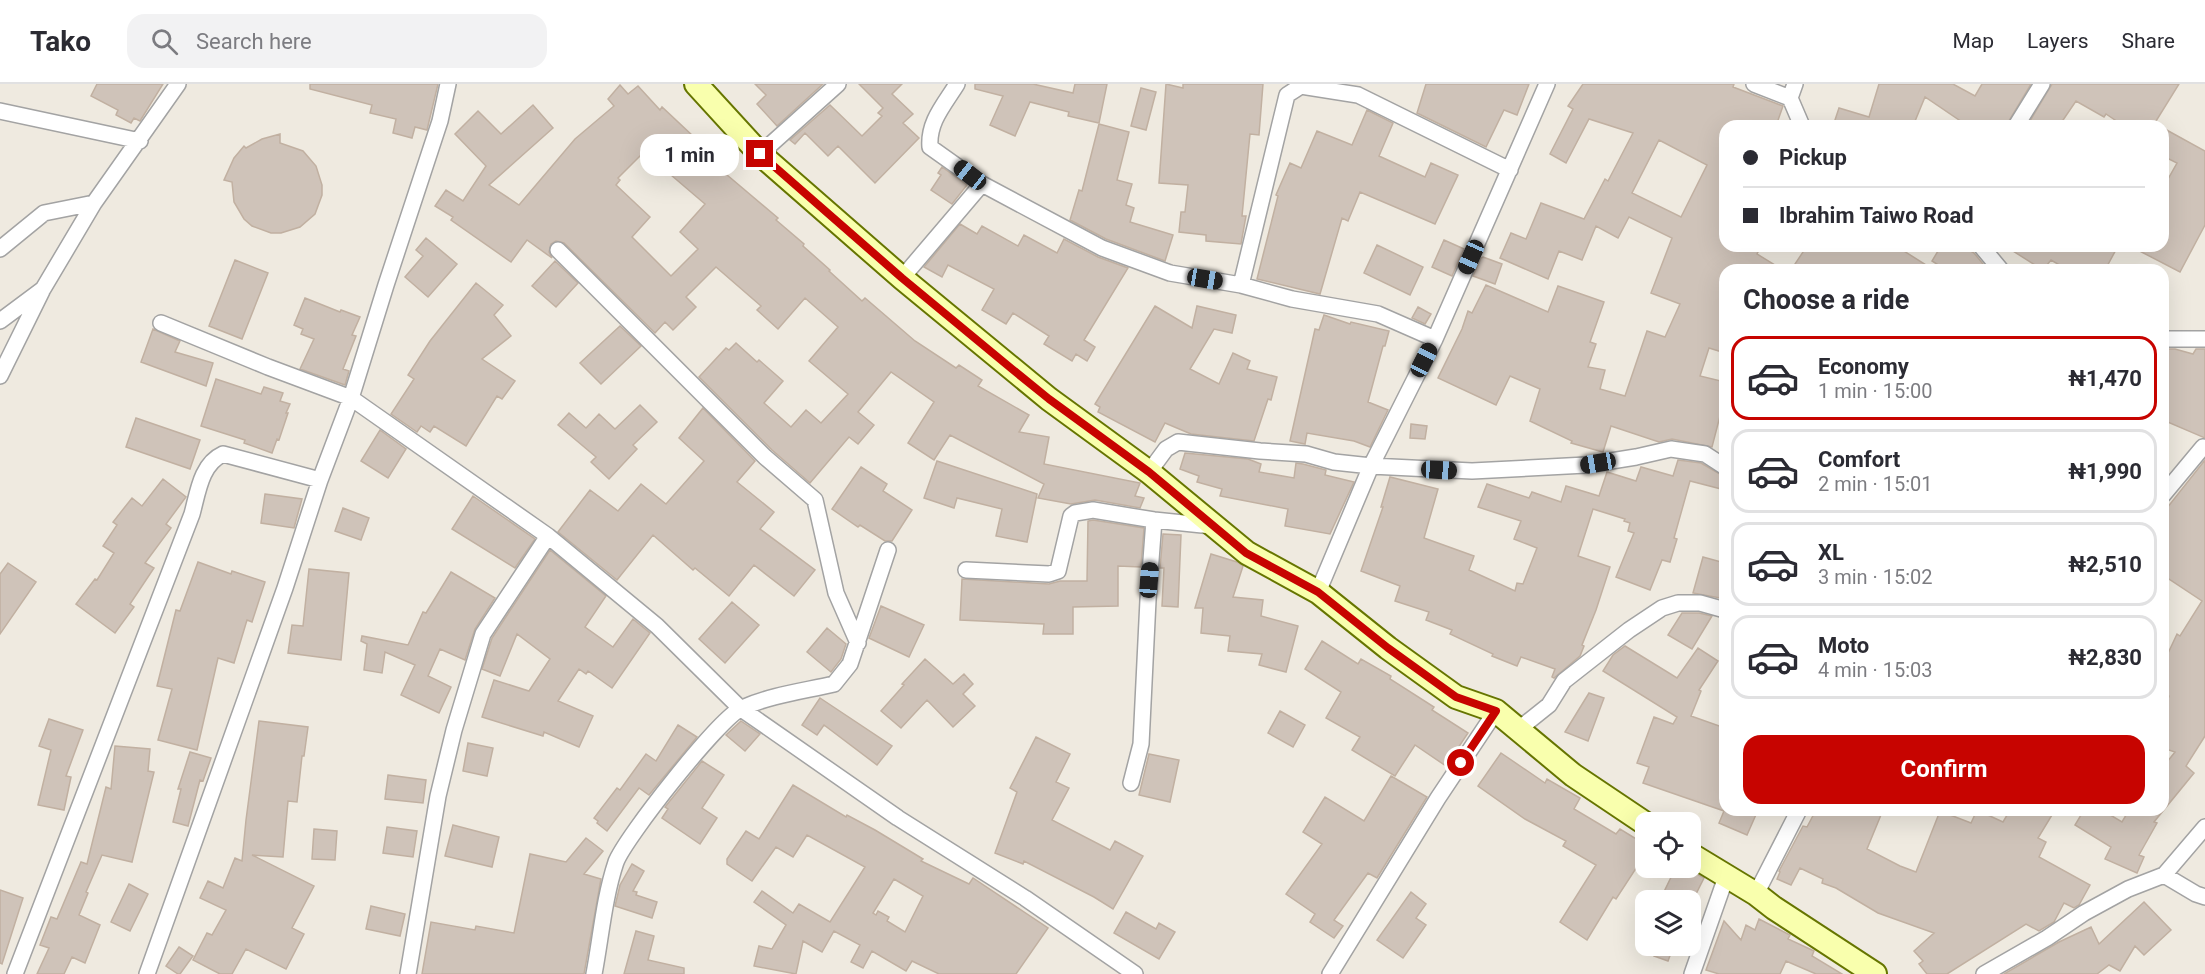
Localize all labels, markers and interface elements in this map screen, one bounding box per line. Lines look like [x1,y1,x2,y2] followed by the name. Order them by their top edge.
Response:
[127,14,547,68] search box
[30,25,91,58] text: Tako
[148,25,181,58] icon: search
[196,29,312,54] text: Search here
[1952,29,1994,53] text: Map
[2027,29,2088,53] text: Layers
[2121,29,2175,53] text: Share
[640,133,739,175] callout: 1 min
[746,140,773,167] route end
[664,143,715,167] text: 1 min
[1779,145,1847,170] text: Pickup
[950,157,990,193] car
[1779,203,1974,228] text: Ibrahim Taiwo Road
[1455,237,1487,277] car
[1186,267,1224,291] car
[1743,284,1909,316] text: Choose a ride
[1408,340,1440,380] car
[1746,351,1800,405] icon: car
[1818,354,1909,379] text: Economy
[2068,366,2142,391] text: ₦1,470
[1818,379,1933,403] text: 1 min · 15:00
[1746,444,1800,498] icon: car
[1818,447,1900,472] text: Comfort
[1579,451,1617,475] car
[2068,459,2142,484] text: ₦1,990
[1421,460,1457,480] car
[1818,472,1933,496] text: 2 min · 15:01
[1746,537,1800,591] icon: car
[1818,540,1844,565] text: XL
[2068,552,2142,577] text: ₦2,510
[1138,561,1160,599] car
[1818,565,1933,589] text: 3 min · 15:02
[1746,630,1800,684] icon: car
[1818,633,1869,658] text: Moto
[2068,645,2142,670] text: ₦2,830
[1818,658,1933,682] text: 4 min · 15:03
[1743,735,2145,804] button: Confirm
[1447,749,1474,776] route start
[1635,812,1701,956] map controls
[1635,812,1701,878] button: locate
[1635,890,1701,956] button: layers

